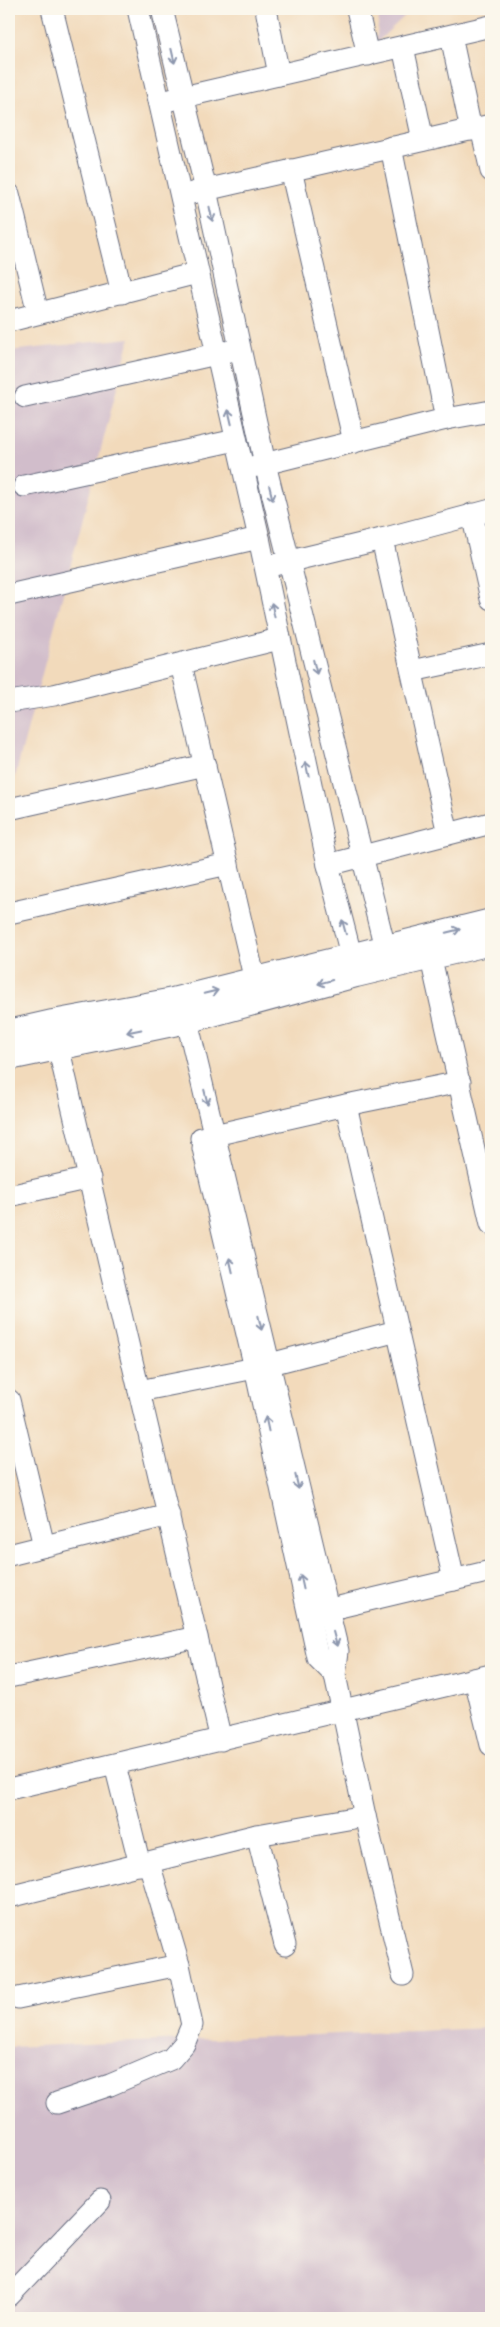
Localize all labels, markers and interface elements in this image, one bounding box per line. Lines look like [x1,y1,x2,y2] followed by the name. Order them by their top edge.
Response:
[169,48,178,64] one-way arrow
[207,206,216,222] one-way arrow
[225,409,234,425] one-way arrow
[267,484,276,500] one-way arrow
[268,602,277,618] one-way arrow
[311,659,320,675] one-way arrow
[302,761,311,777] one-way arrow
[339,919,349,935] one-way arrow
[445,926,461,936] one-way arrow
[317,978,333,988] one-way arrow
[202,987,218,996] one-way arrow
[126,1027,142,1036] one-way arrow
[202,1089,211,1105] one-way arrow
[226,1258,235,1274] one-way arrow
[256,1315,265,1331] one-way arrow
[262,1416,271,1432] one-way arrow
[293,1473,302,1489] one-way arrow
[297,1575,306,1591] one-way arrow
[330,1631,340,1647] one-way arrow

